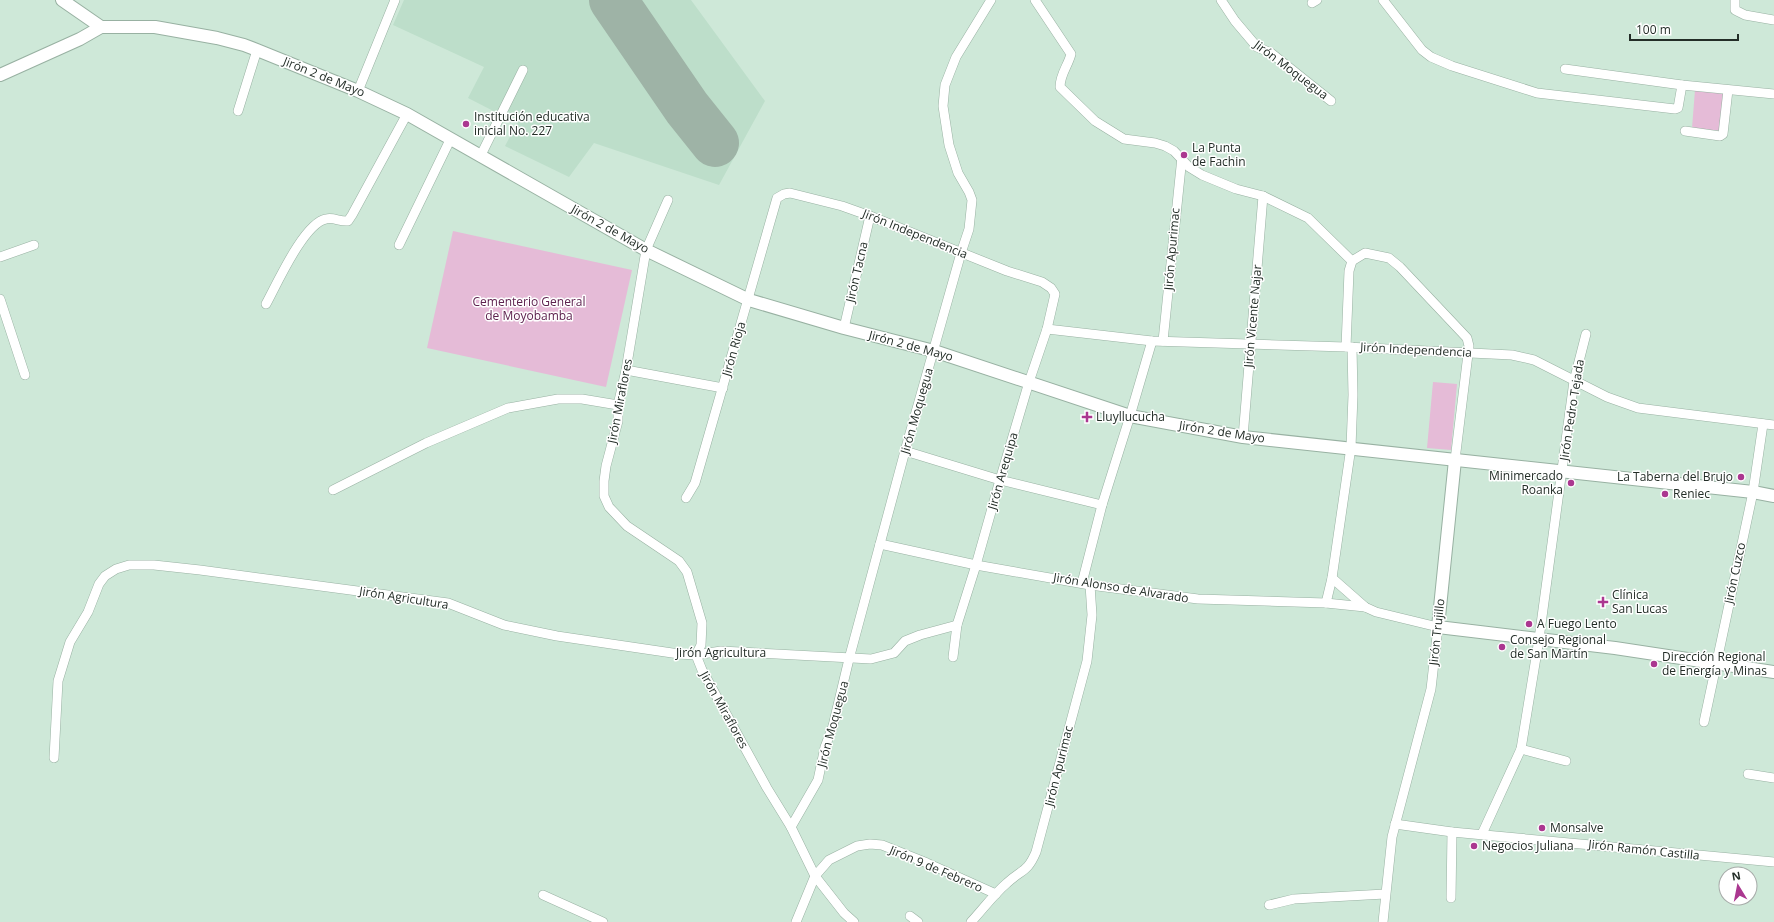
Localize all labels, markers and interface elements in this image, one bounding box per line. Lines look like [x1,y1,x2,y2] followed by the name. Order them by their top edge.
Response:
[1630,16,1738,42] scale bar
[1636,21,1671,38] text: 100 m
[1250,35,1332,103] street label: Jirón Moquegua
[280,52,368,101] street label: Jirón 2 de Mayo
[474,108,590,139] place label: Institución educativa inicial No. 227
[461,119,471,129] marker: Institución educativa inicial No. 227
[1192,139,1246,170] place label: La Punta de Fachin
[1179,150,1189,160] marker: La Punta de Fachin
[567,200,652,257] street label: Jirón 2 de Mayo
[859,204,970,262] street label: Jirón Independencia
[1159,207,1184,292] street label: Jirón Apurimac
[841,240,872,305] street label: Jirón Tacna
[1239,264,1265,369] street label: Jirón Vicente Najar
[473,293,585,324] park label: Cementerio General de Moyobamba
[717,320,749,379] street label: Jirón Rioja
[866,326,955,365] street label: Jirón 2 de Mayo
[1359,338,1472,361] street label: Jirón Independencia
[603,357,636,446] street label: Jirón Miraflores
[1555,358,1588,463] street label: Jirón Pedro Tejada
[896,366,937,457] street label: Jirón Moquegua
[1096,408,1165,425] place label: Lluyllucucha
[1081,411,1093,423] marker: Lluyllucucha
[1177,416,1266,447] street label: Jirón 2 de Mayo
[983,430,1022,513] street label: Jirón Arequipa
[1489,467,1563,498] place label: Minimercado Roanka
[1617,468,1733,485] place label: La Taberna del Brujo
[1736,472,1746,482] marker: La Taberna del Brujo
[1566,478,1576,488] marker: Minimercado Roanka
[1673,485,1710,502] place label: Reniec
[1660,489,1670,499] marker: Reniec
[1720,541,1749,606] street label: Jirón Cuzco
[1051,568,1190,607] street label: Jirón Alonso de Alvarado
[357,582,450,613] street label: Jirón Agricultura
[1612,586,1668,617] place label: Clínica San Lucas
[1597,596,1609,608] marker: Clínica San Lucas
[1424,598,1448,667] street label: Jirón Trujillo
[1537,615,1617,632] place label: A Fuego Lento
[1524,619,1534,629] marker: A Fuego Lento
[1510,631,1606,662] place label: Consejo Regional de San Martín
[1497,642,1507,652] marker: Consejo Regional de San Martín
[675,644,766,661] street label: Jirón Agricultura
[1662,648,1767,679] place label: Dirección Regional de Energía y Minas
[1649,659,1659,669] marker: Dirección Regional de Energía y Minas
[696,667,753,752] street label: Jirón Miraflores
[813,679,852,770] street label: Jirón Moquegua
[1040,724,1077,809] street label: Jirón Apurimac
[1550,819,1604,836] place label: Monsalve
[1537,823,1547,833] marker: Monsalve
[1587,835,1700,864] street label: Jirón Ramón Castilla
[1482,837,1574,854] place label: Negocios Juliana
[886,841,986,896] street label: Jirón 9 de Febrero
[1469,841,1479,851] marker: Negocios Juliana
[1718,866,1758,906] north arrow
[1730,867,1742,884] text: N

